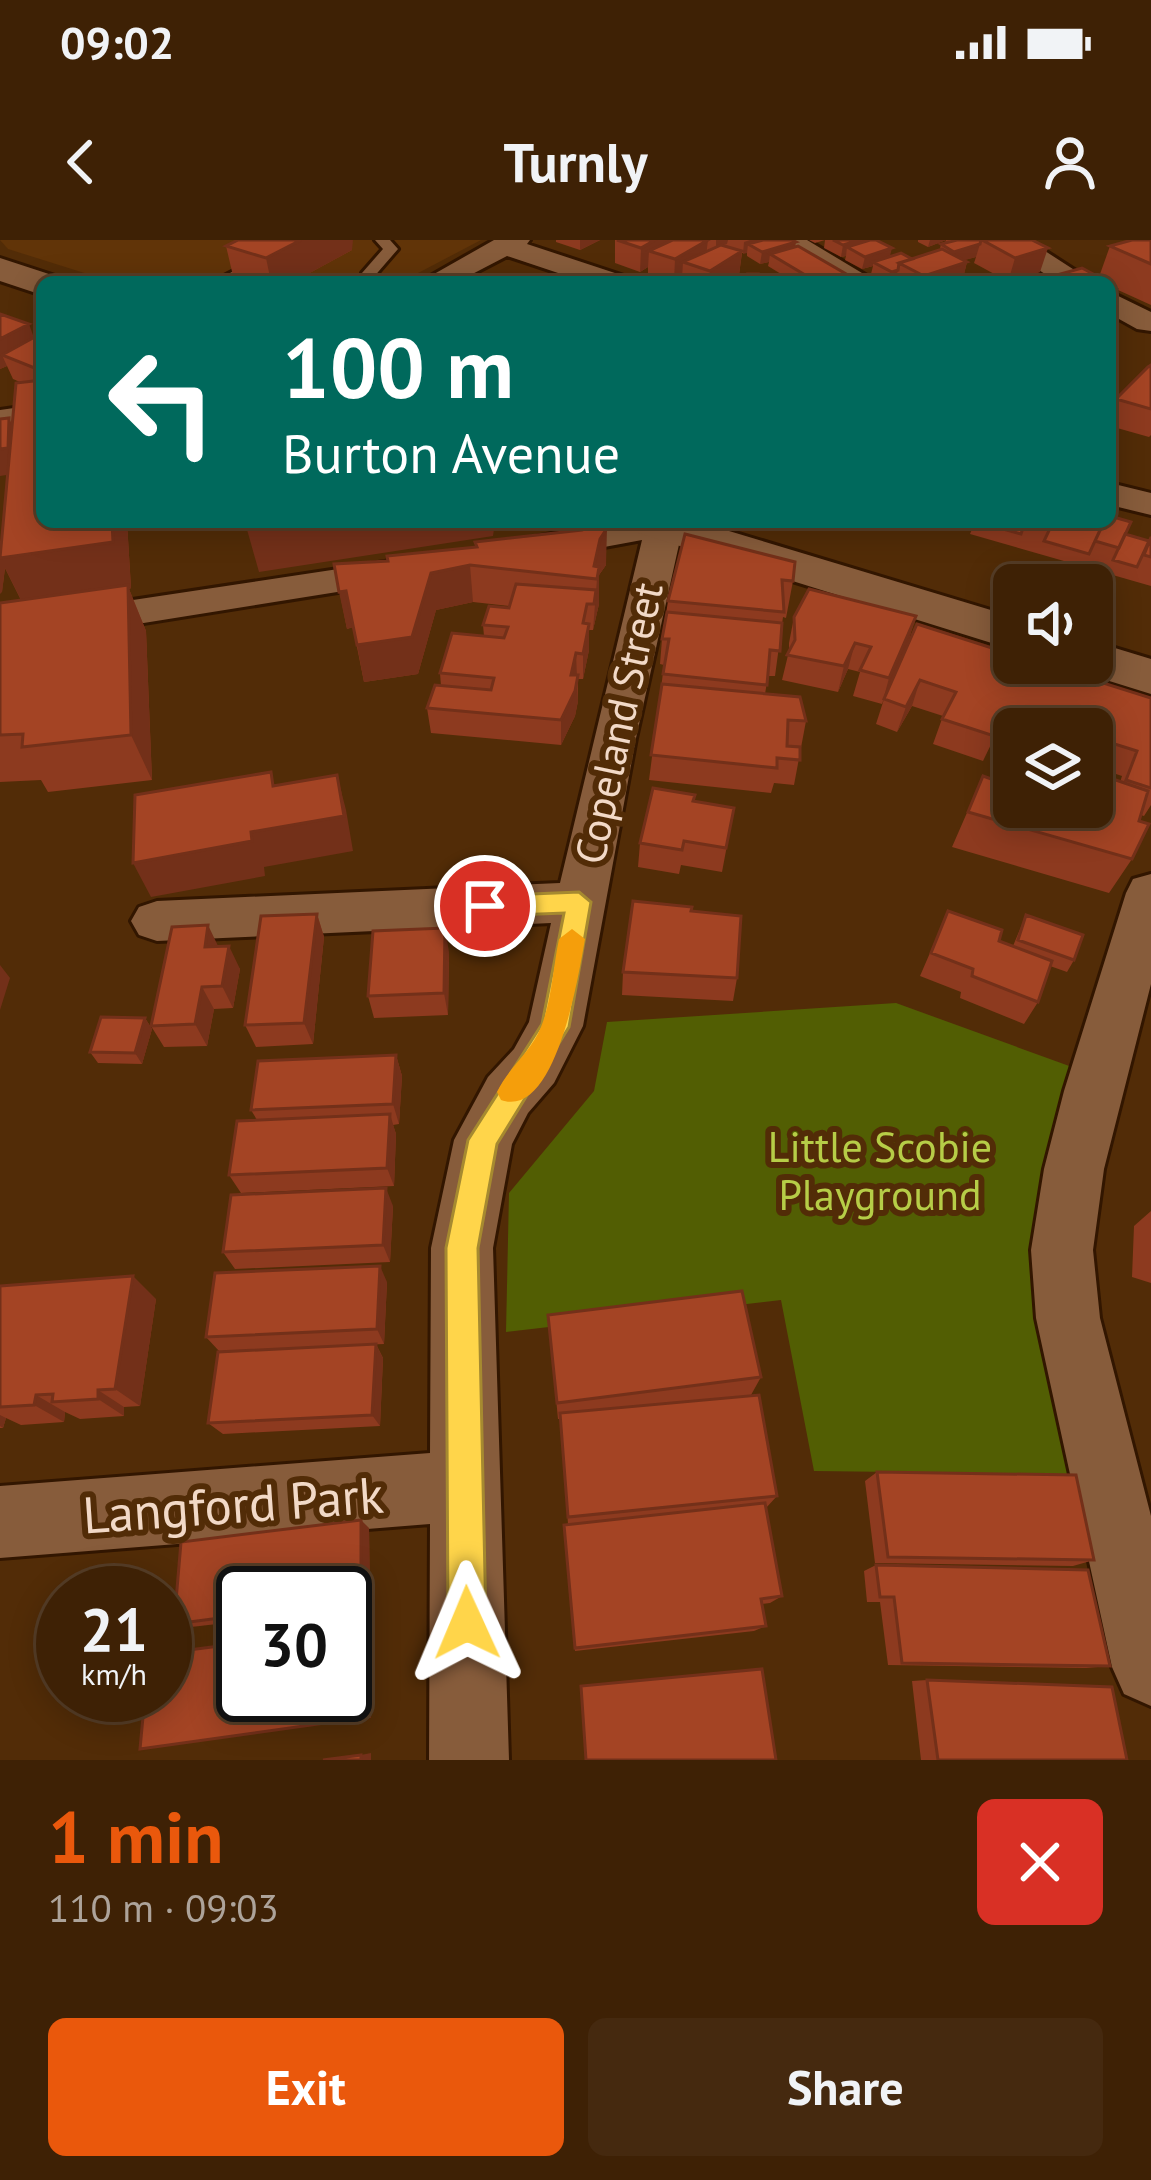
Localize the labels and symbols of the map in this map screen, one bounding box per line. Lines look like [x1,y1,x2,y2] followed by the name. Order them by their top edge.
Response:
[561,577,675,869] street label: Copeland Street
[434,855,536,957] pin
[768,1119,992,1222] park label: Little Scobie Playground
[80,1461,386,1547] street label: Langford Park
[404,1560,530,1686] position arrow
[216,1566,372,1722] speed limit sign: 30

